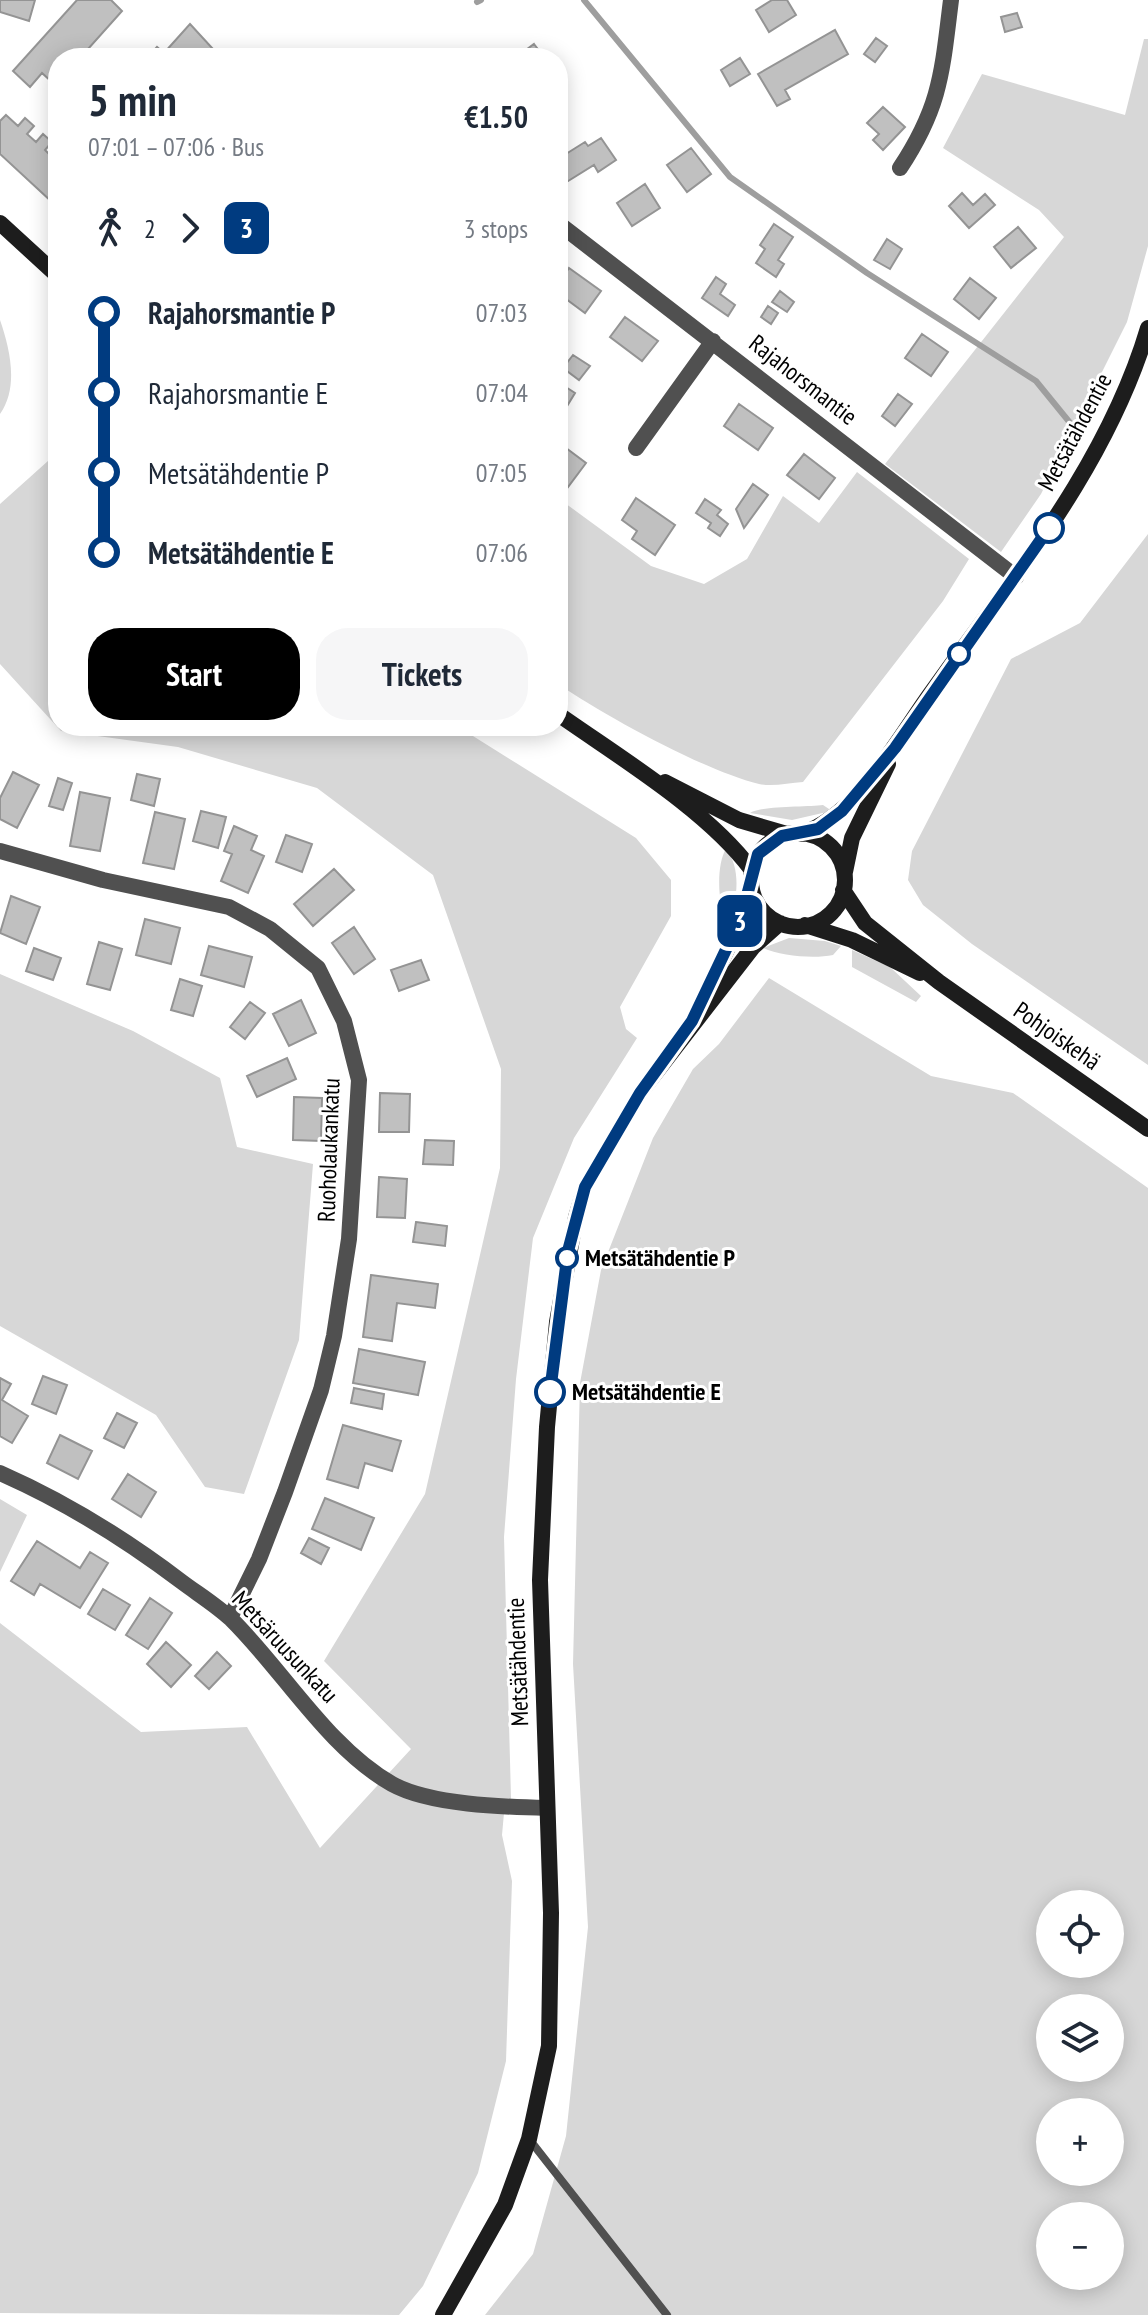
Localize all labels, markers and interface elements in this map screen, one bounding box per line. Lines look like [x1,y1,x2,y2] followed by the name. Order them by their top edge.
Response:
[88,71,177,128] text: 5 min
[464,97,528,136] text: €1.50
[88,130,264,163] text: 07:01 – 07:06 · Bus
[88,206,132,250] icon: walk
[168,206,212,250] icon: forward
[240,209,253,246] text: 3
[144,212,156,245] text: 2
[464,212,528,245] text: 3 stops
[148,293,335,332] text: Rajahorsmantie P
[476,296,528,329] text: 07:03
[743,328,864,432] street label: Rajahorsmantie
[1031,368,1118,496] street label: Metsätähdentie
[148,373,328,412] text: Rajahorsmantie E
[476,376,528,409] text: 07:04
[148,453,329,492] text: Metsätähdentie P
[476,456,528,489] text: 07:05
[1034,513,1064,543] unlabelled marker
[148,533,334,572] text: Metsätähdentie E
[476,536,528,569] text: 07:06
[88,628,300,720] button: Start
[316,628,528,720] button: Tickets
[948,643,970,665] unlabelled marker
[714,895,766,947] line badge: 3
[733,902,747,939] text: 3
[1008,994,1107,1077] street label: Pohjoiskehä
[310,1077,347,1223] street label: Ruoholaukankatu
[585,1242,735,1273] place label: Metsätähdentie P
[556,1247,578,1269] marker: Metsätähdentie P
[572,1376,721,1407] place label: Metsätähdentie E
[535,1377,565,1407] marker: Metsätähdentie E
[226,1584,345,1709] street label: Metsäruusunkatu
[500,1597,535,1727] street label: Metsätähdentie
[1036,1890,1124,2290] map controls
[1036,1890,1124,1978] button: locate
[1036,1994,1124,2082] button: layers
[1036,2098,1124,2186] button: +
[1036,2202,1124,2290] button: −

